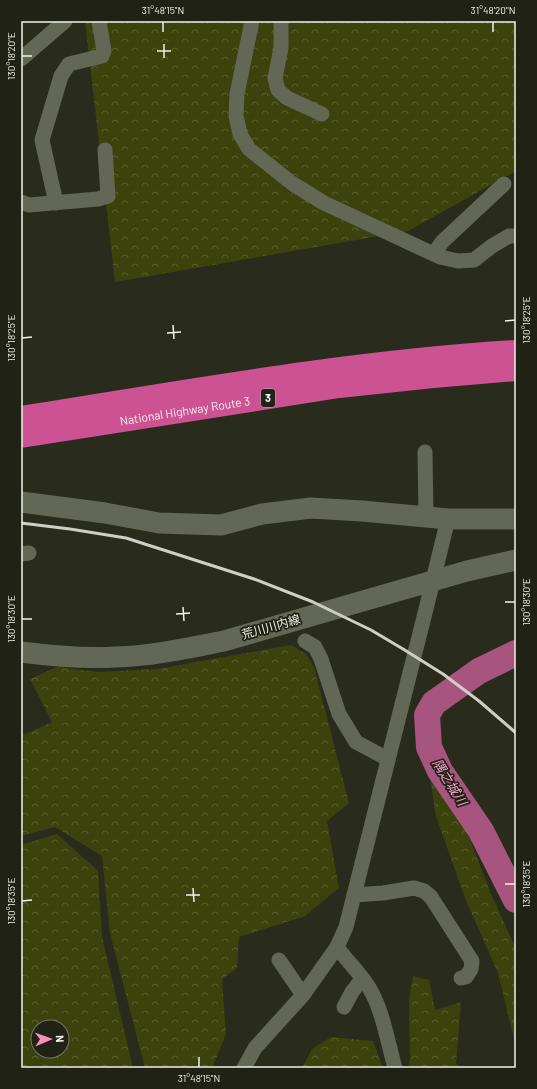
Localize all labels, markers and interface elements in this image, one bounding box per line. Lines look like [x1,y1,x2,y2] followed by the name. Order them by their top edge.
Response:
[142,4,184,16] text: 31°48'15"N
[471,4,515,16] text: 31°48'20"N
[5,32,17,80] text: 130°18'20"E
[520,296,532,344] text: 130°18'25"E
[5,314,17,362] text: 130°18'25"E
[261,389,275,407] road number: 3
[119,393,251,427] street label: National Highway Route 3
[520,578,532,626] text: 130°18'30"E
[5,595,17,643] text: 130°18'30"E
[240,611,301,641] street label: 荒川川内線
[429,756,472,810] water label: 隅之城川
[520,860,532,908] text: 130°18'35"E
[5,877,17,925] text: 130°18'35"E
[30,1019,70,1059] north arrow
[54,1035,67,1043] text: N
[178,1072,220,1084] text: 31°48'15"N

